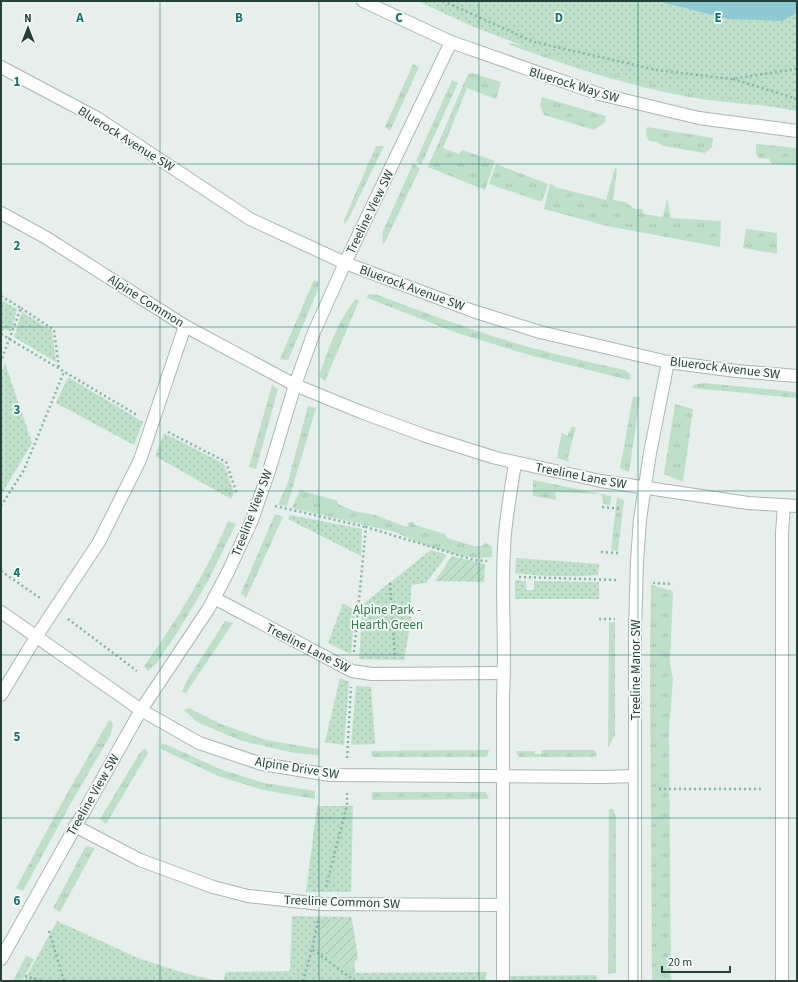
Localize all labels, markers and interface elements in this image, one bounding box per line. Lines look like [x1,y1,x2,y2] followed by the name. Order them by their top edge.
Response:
[8,8,48,48] north arrow
[75,9,84,27] text: A
[235,9,243,27] text: B
[395,9,403,27] text: C
[555,9,563,27] text: D
[714,9,722,27] text: E
[24,11,32,26] text: N
[527,63,621,107] street label: Bluerock Way SW
[14,73,21,91] text: 1
[74,102,178,176] street label: Bluerock Avenue SW
[342,167,398,257] street label: Treeline View SW
[14,237,21,255] text: 2
[357,261,467,315] street label: Bluerock Avenue SW
[104,270,188,332] street label: Alpine Common
[669,352,781,384] street label: Bluerock Avenue SW
[14,401,21,419] text: 3
[534,458,628,494] street label: Treeline Lane SW
[227,467,277,559] street label: Treeline View SW
[14,564,21,582] text: 4
[351,601,423,634] park label: Alpine Park - Hearth Green
[263,619,353,677] street label: Treeline Lane SW
[627,620,645,720] street label: Treeline Manor SW
[14,728,21,746] text: 5
[62,751,124,839] street label: Treeline View SW
[254,752,340,784] street label: Alpine Drive SW
[284,891,400,913] street label: Treeline Common SW
[14,892,21,910] text: 6
[662,948,730,974] scale bar
[668,954,692,971] text: 20 m

